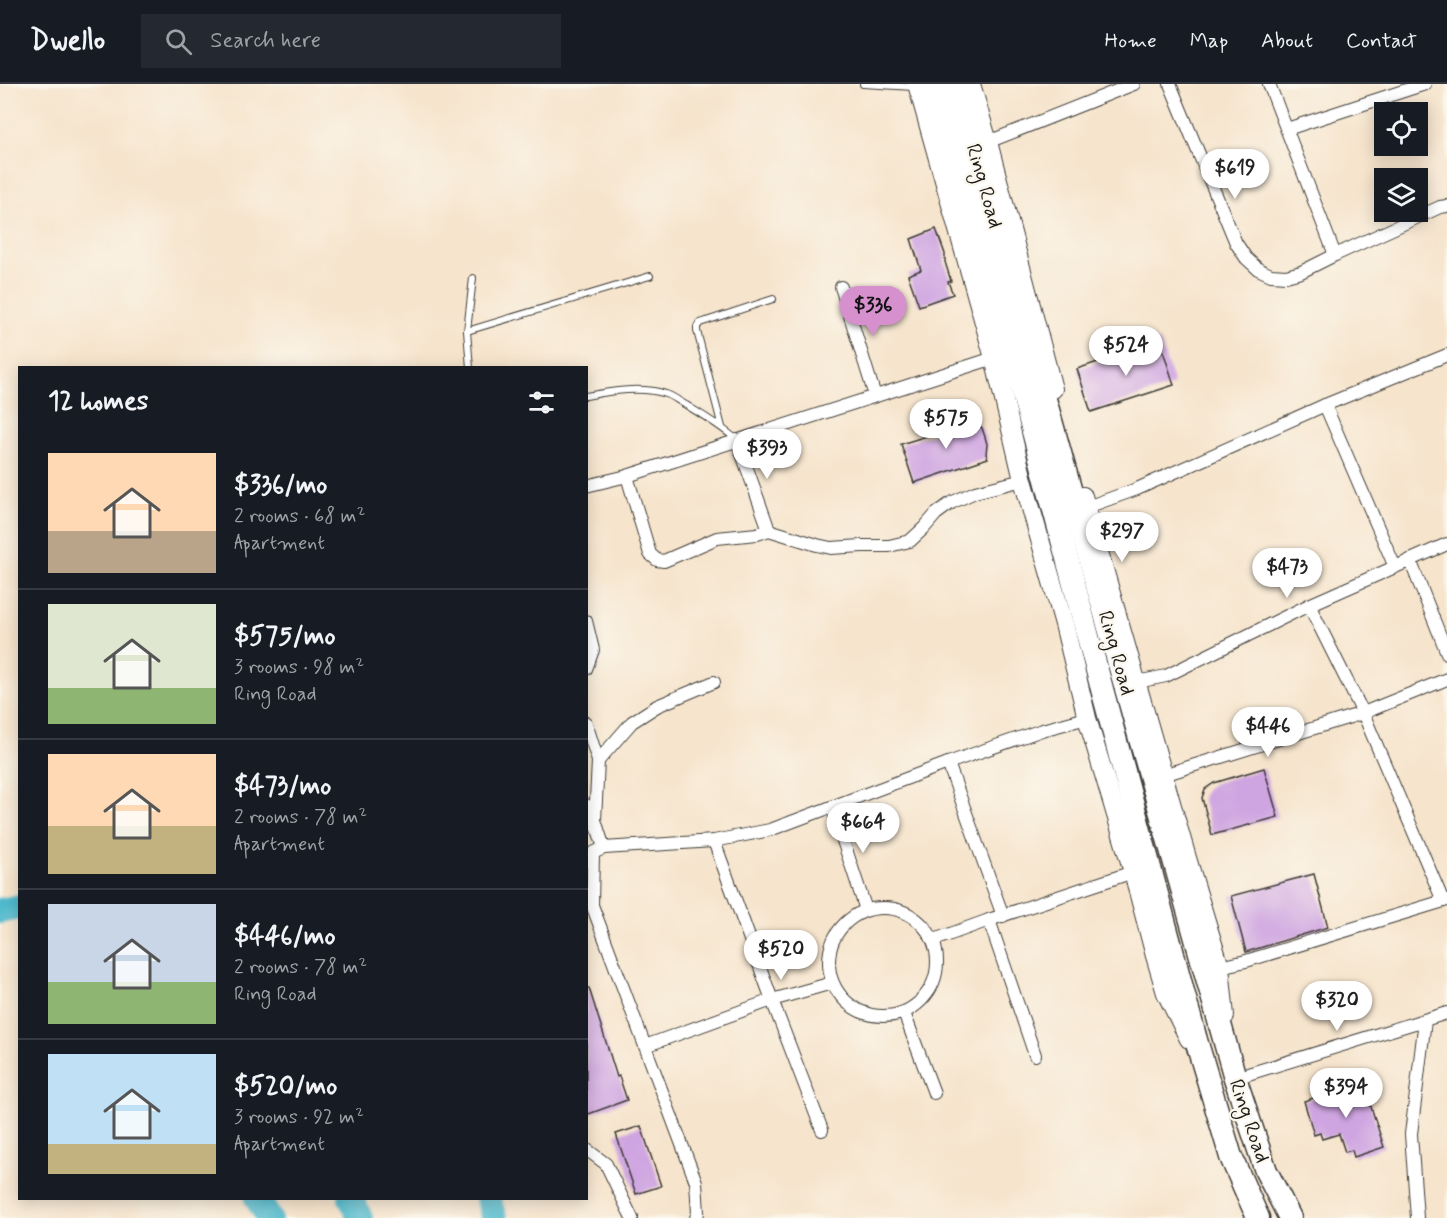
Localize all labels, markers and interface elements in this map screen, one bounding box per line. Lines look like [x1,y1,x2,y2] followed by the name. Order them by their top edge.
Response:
[141,14,561,68] search box
[30,23,105,60] text: Dwello
[162,25,195,58] icon: search
[210,27,321,55] text: Search here
[1105,27,1157,55] text: Home
[1190,27,1228,55] text: Map
[1261,27,1313,55] text: About
[1346,27,1417,55] text: Contact
[1374,102,1428,222] map controls
[1374,102,1428,156] button: locate
[958,140,1009,232] street label: Ring Road
[1199,149,1271,200] pin: $619
[1214,155,1256,182] text: $619
[1374,168,1428,222] button: layers
[837,286,909,337] pin: $336
[854,292,892,319] text: $336
[1090,326,1162,377] pin: $524
[1103,332,1149,359] text: $524
[48,385,148,419] text: 12 homes
[525,386,558,419] icon: filters
[910,399,982,450] pin: $575
[924,405,968,432] text: $575
[731,429,803,480] pin: $393
[747,435,787,462] text: $393
[234,469,327,503] text: $336/mo
[96,477,168,549] icon: home
[234,503,365,530] text: 2 rooms · 68 m²
[1086,512,1158,563] pin: $297
[1100,518,1144,545] text: $297
[234,530,325,557] text: Apartment
[1251,548,1323,599] pin: $473
[1266,554,1308,581] text: $473
[1090,607,1141,699] street label: Ring Road
[234,620,336,654] text: $575/mo
[96,628,168,700] icon: home
[234,654,364,681] text: 3 rooms · 98 m²
[234,681,317,708] text: Ring Road
[1232,707,1304,758] pin: $446
[1246,713,1290,740] text: $446
[234,770,331,804] text: $473/mo
[96,778,168,850] icon: home
[827,803,899,854] pin: $664
[234,804,367,831] text: 2 rooms · 78 m²
[841,809,885,836] text: $664
[234,831,325,858] text: Apartment
[234,920,336,954] text: $446/mo
[96,928,168,1000] icon: home
[745,930,817,981] pin: $520
[758,936,804,963] text: $520
[234,954,367,981] text: 2 rooms · 78 m²
[234,981,317,1008] text: Ring Road
[1301,981,1373,1032] pin: $320
[1315,987,1359,1014] text: $320
[1310,1068,1382,1119] pin: $394
[234,1070,337,1104] text: $520/mo
[1324,1074,1368,1101] text: $394
[1221,1075,1276,1167] street label: Ring Road
[96,1078,168,1150] icon: home
[234,1104,364,1131] text: 3 rooms · 92 m²
[234,1131,325,1158] text: Apartment

